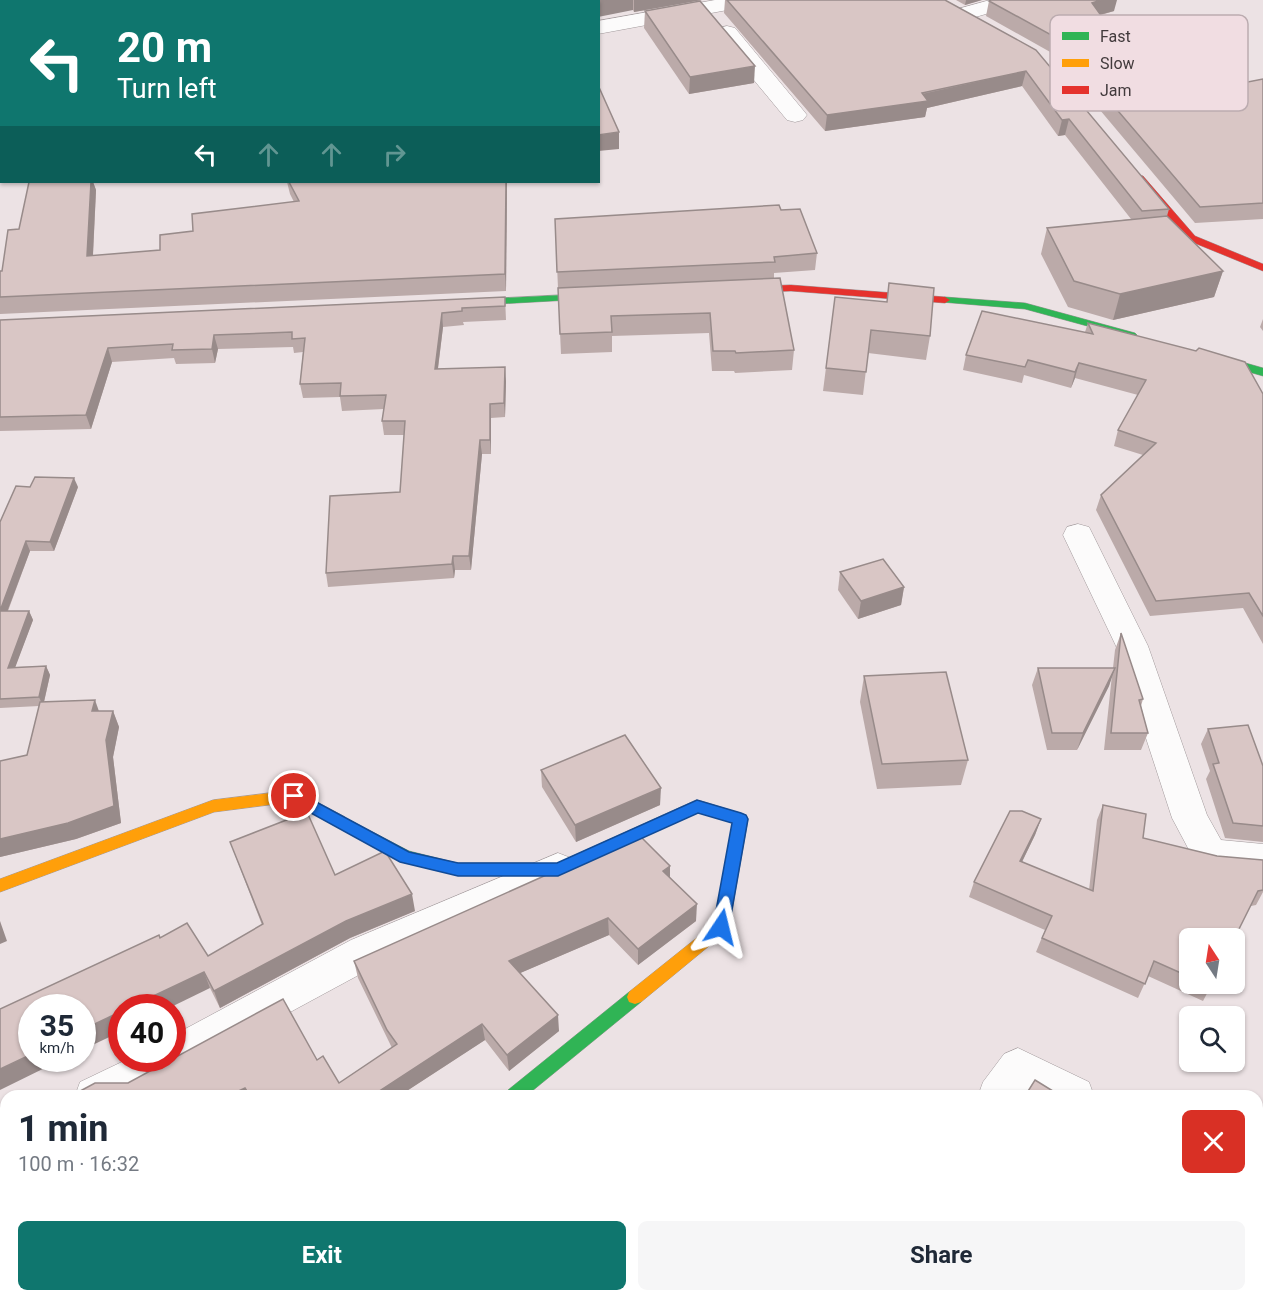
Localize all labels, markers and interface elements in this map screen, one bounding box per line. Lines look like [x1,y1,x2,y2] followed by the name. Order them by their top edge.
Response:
[1050,15,1248,111] legend
[117,23,212,72] text: 20 m
[18,24,96,102] icon: left
[1100,27,1131,46] text: Fast
[1100,54,1135,73] text: Slow
[117,73,217,105] text: Turn left
[1100,81,1132,100] text: Jam
[189,138,222,171] icon: left
[252,138,285,171] icon: ahead
[315,138,348,171] icon: ahead
[378,138,411,171] icon: right
[268,770,319,821] pin
[277,779,310,812] icon: arrive
[689,895,753,959] position arrow
[1179,928,1245,994] north arrow
[1179,928,1245,1072] map controls
[108,994,186,1072] speed limit sign: 40
[1179,1006,1245,1072] button: search
[40,1008,74,1043] text: 35
[39,1039,75,1057] text: km/h
[18,1108,109,1150] text: 1 min
[1182,1110,1245,1173] button: close
[18,1152,139,1176] text: 100 m · 16:32
[18,1221,626,1290] button: Exit
[638,1221,1245,1290] button: Share

